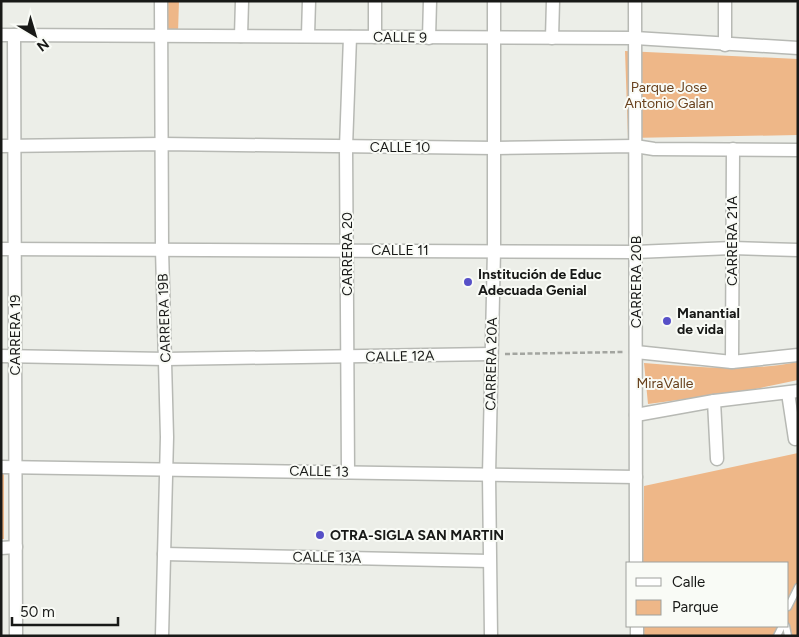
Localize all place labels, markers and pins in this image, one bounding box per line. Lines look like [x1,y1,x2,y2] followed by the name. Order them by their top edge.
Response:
[478,266,602,299] place label: Institución de Educ Adecuada Genial
[462,276,474,288] marker: Institución de Educ Adecuada Genial
[677,305,740,338] place label: Manantial de vida
[661,315,673,327] marker: Manantial de vida
[330,527,504,544] place label: OTRA-SIGLA SAN MARTIN
[314,529,326,541] marker: OTRA-SIGLA SAN MARTIN

